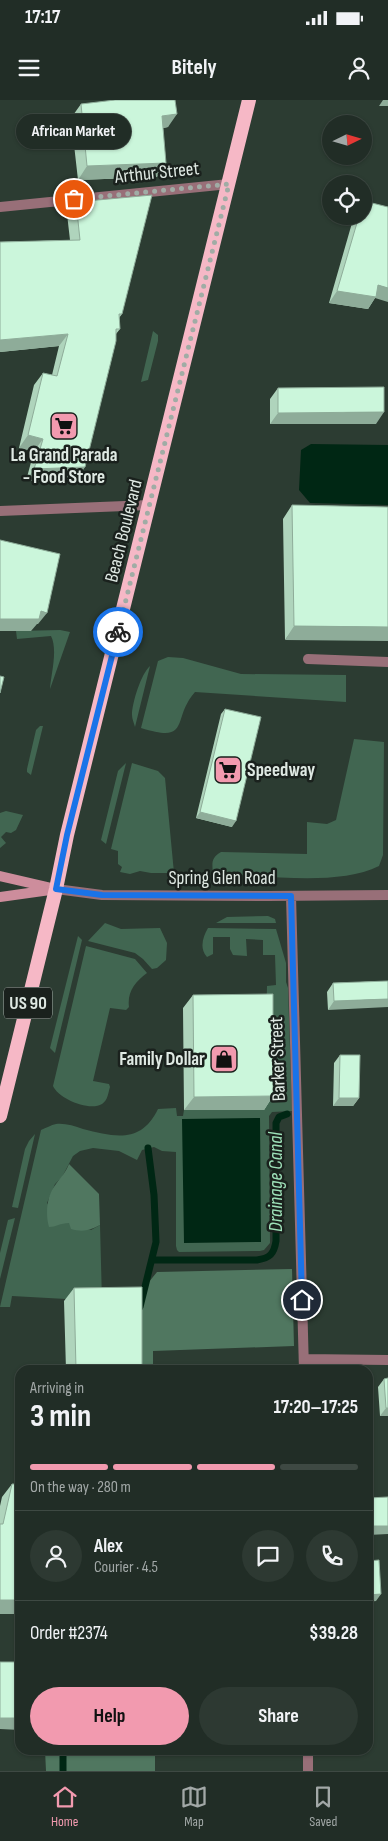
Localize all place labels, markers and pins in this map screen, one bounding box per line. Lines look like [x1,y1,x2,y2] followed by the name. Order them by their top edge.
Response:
[17,114,132,149] callout: African Market
[53,178,95,220] pin
[49,411,79,441] supermarket icon: La Grand Parada - Food Store
[11,444,118,489] place label: La Grand Parada - Food Store
[213,755,243,785] supermarket icon: Speedway
[247,759,315,782] place label: Speedway
[209,1044,239,1074] shop icon: Family Dollar
[119,1048,205,1071] place label: Family Dollar
[281,1279,323,1321] pin

